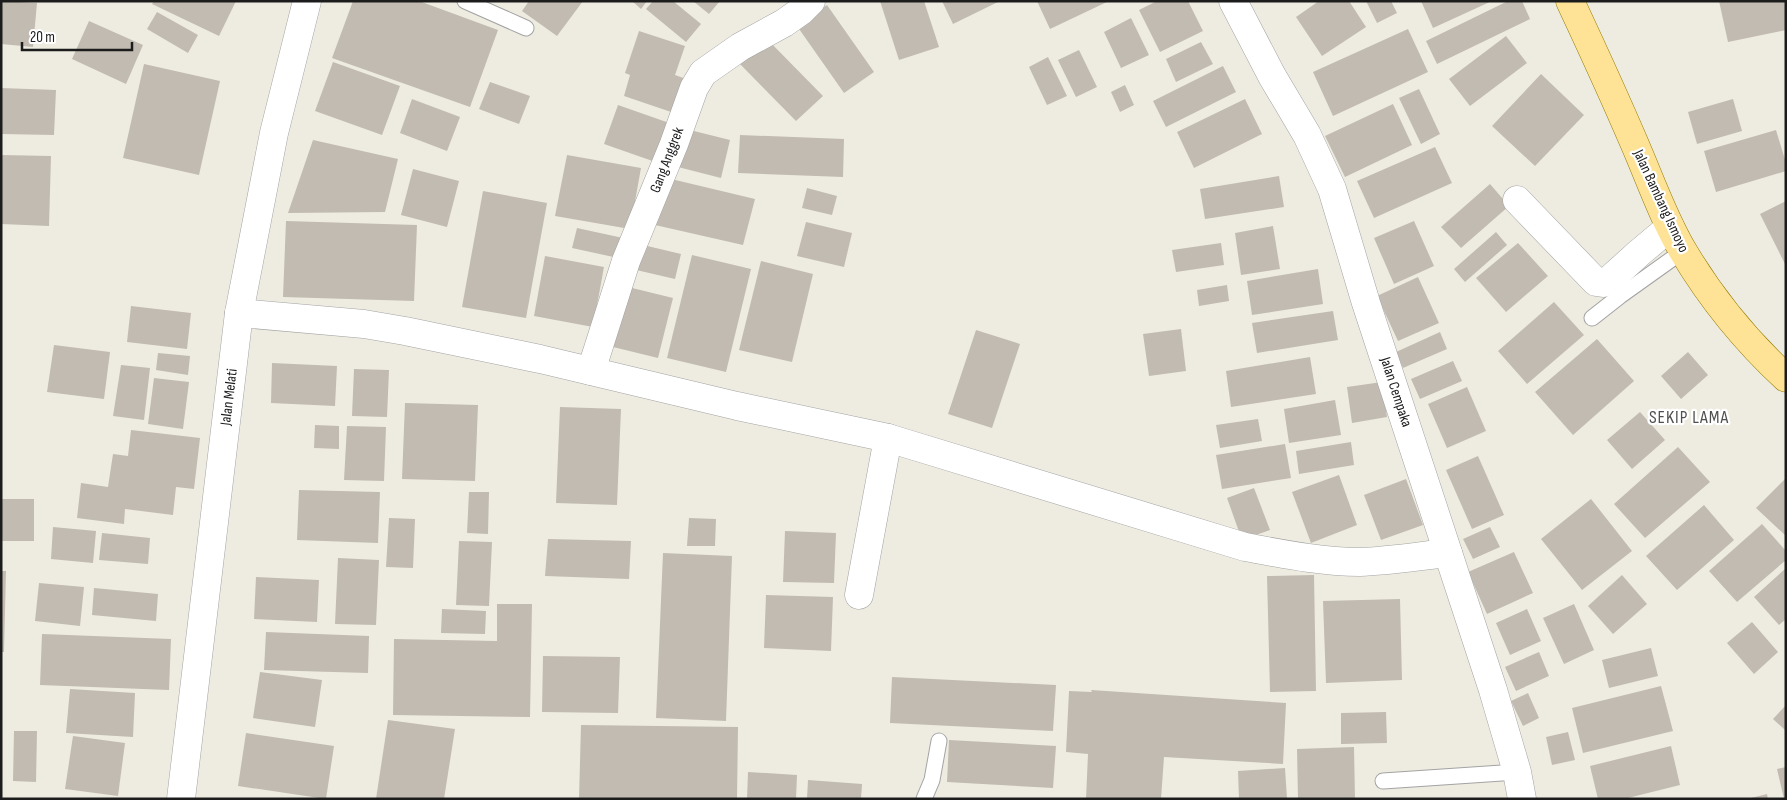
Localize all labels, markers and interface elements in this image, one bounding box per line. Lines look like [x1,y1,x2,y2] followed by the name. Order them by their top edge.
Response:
[22,20,132,52] scale bar
[30,28,55,47] text: 20 m
[646,124,688,196] street label: Gang Anggrek
[1628,146,1693,255] street label: Jalan Bambang Ismoyo
[1375,354,1416,430] street label: Jalan Cempaka
[216,367,242,427] street label: Jalan Melati
[1649,407,1729,428] district label: SEKIP LAMA

